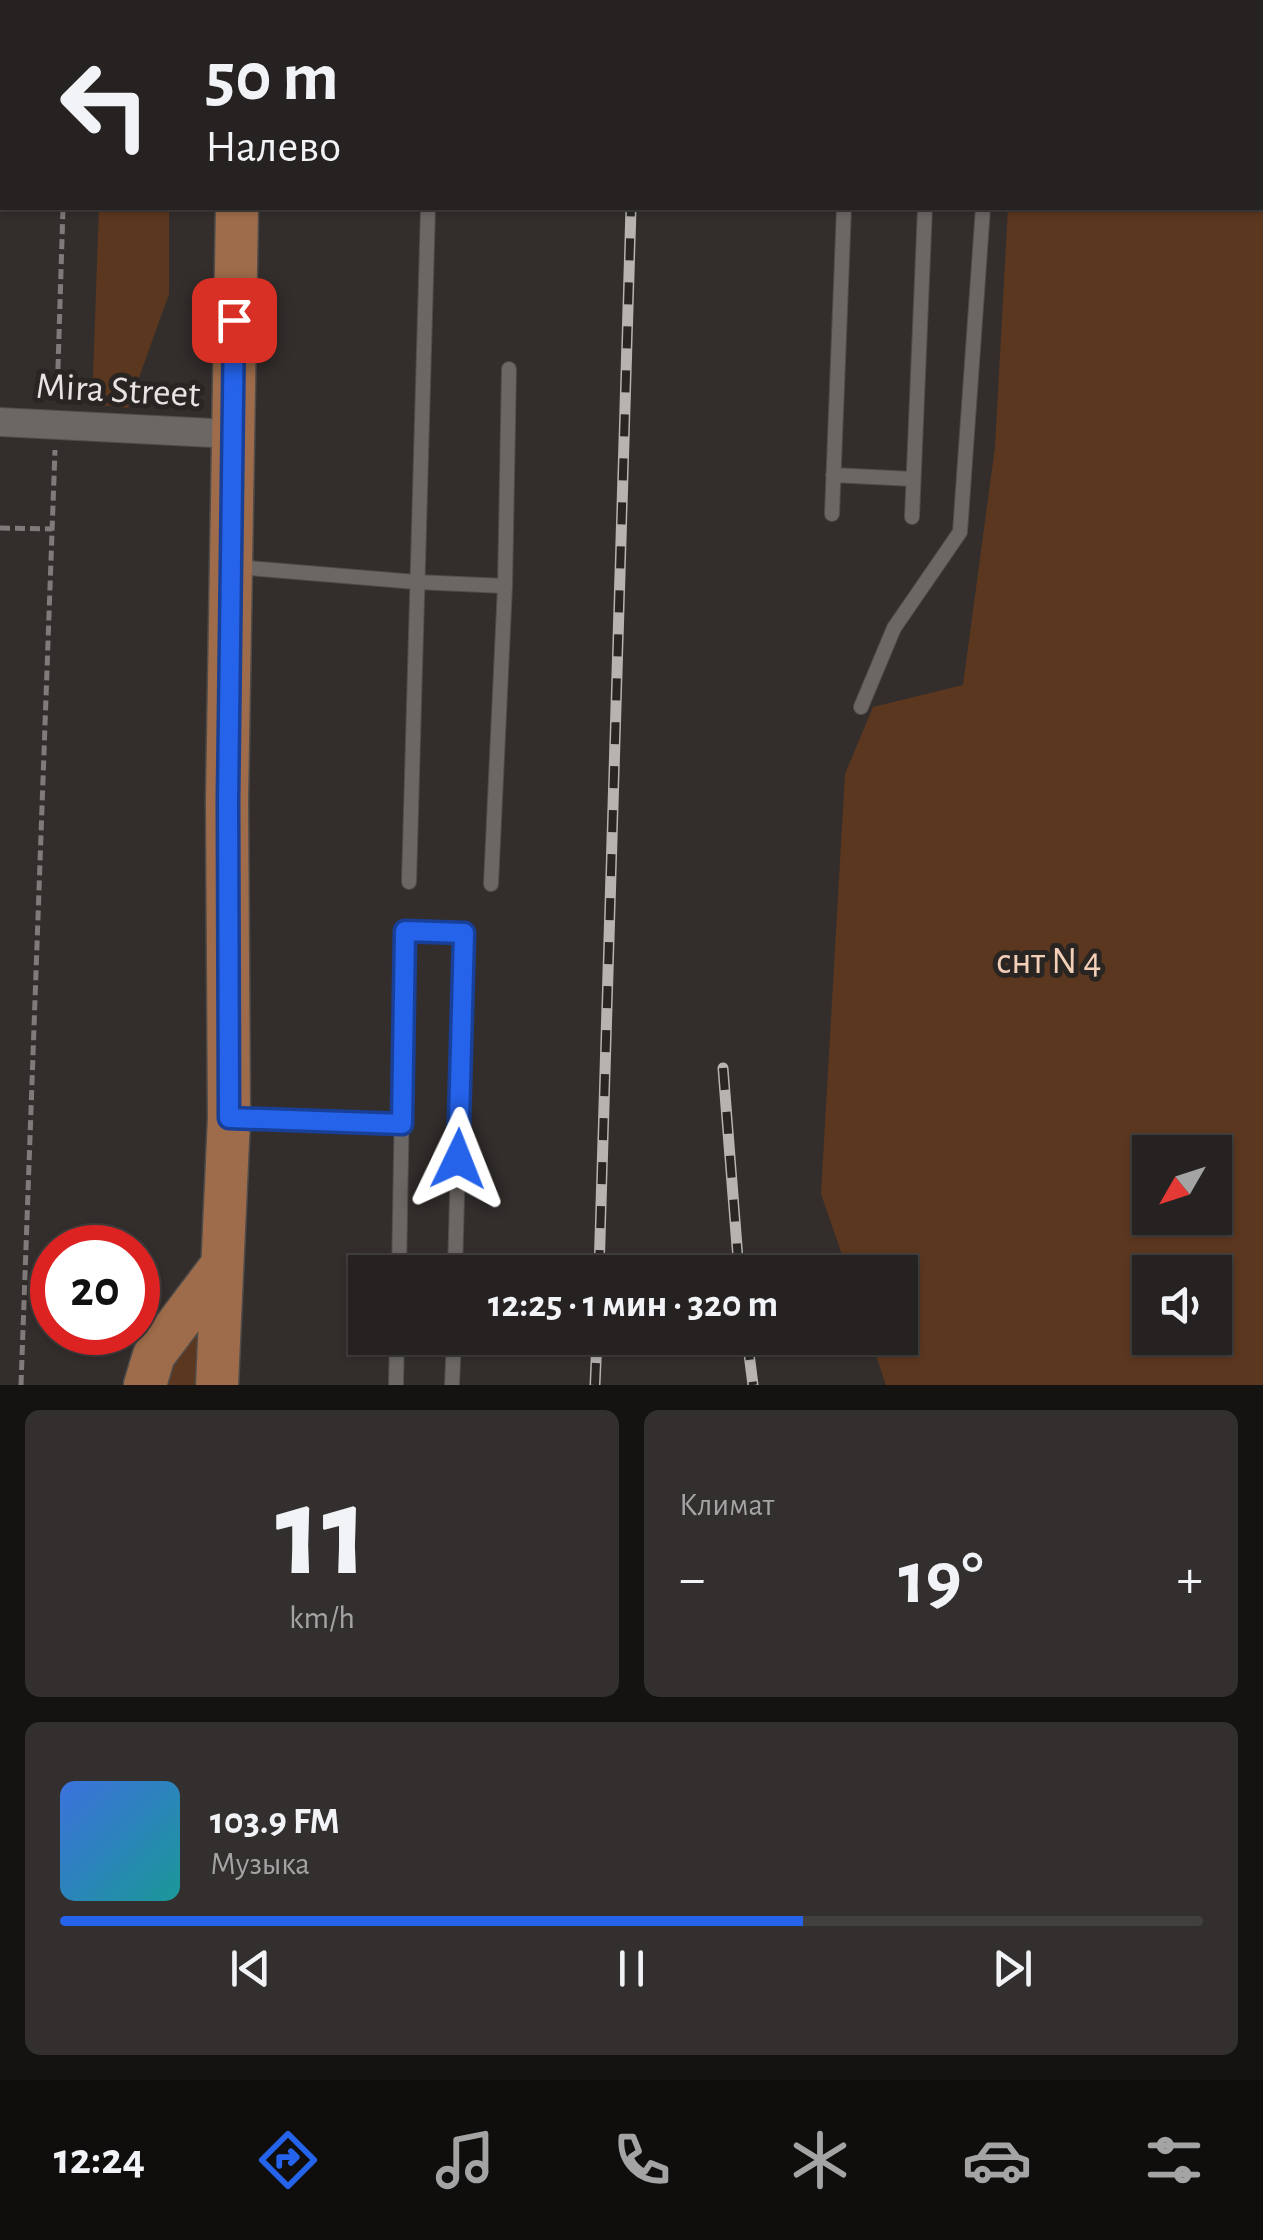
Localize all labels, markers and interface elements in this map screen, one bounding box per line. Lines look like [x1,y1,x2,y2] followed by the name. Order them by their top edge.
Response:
[40,40,170,170] icon: left
[205,43,339,113] text: 50 m
[205,125,341,170] text: Налево
[192,278,277,363] pin
[207,293,262,348] icon: arrive
[35,368,201,414] street label: Mira Street
[996,943,1102,981] park label: снт N 4
[406,1107,510,1211] position arrow
[1132,1135,1232,1235] north arrow
[1132,1135,1232,1355] map controls
[30,1225,160,1355] speed limit sign: 20
[1132,1255,1232,1355] button: sound
[488,1286,778,1324] text: 12:25 · 1 мин · 320 m
[275,1469,369,1599] text: 11
[679,1489,774,1521] text: Климат
[898,1542,984,1617] text: 19°
[679,1552,705,1607] text: −
[1177,1552,1203,1607] text: +
[289,1602,355,1634] text: km/h
[210,1803,340,1841] text: 103.9 FM
[210,1848,310,1880] text: Музыка
[223,1941,278,1996] icon: previous
[604,1941,659,1996] icon: pause
[985,1941,1040,1996] icon: next
[253,2125,323,2195] icon: directions
[430,2125,500,2195] icon: music
[607,2125,677,2195] icon: phone
[785,2125,855,2195] icon: climate
[962,2125,1032,2195] icon: car
[1139,2125,1209,2195] icon: filters
[54,2137,145,2182] text: 12:24

